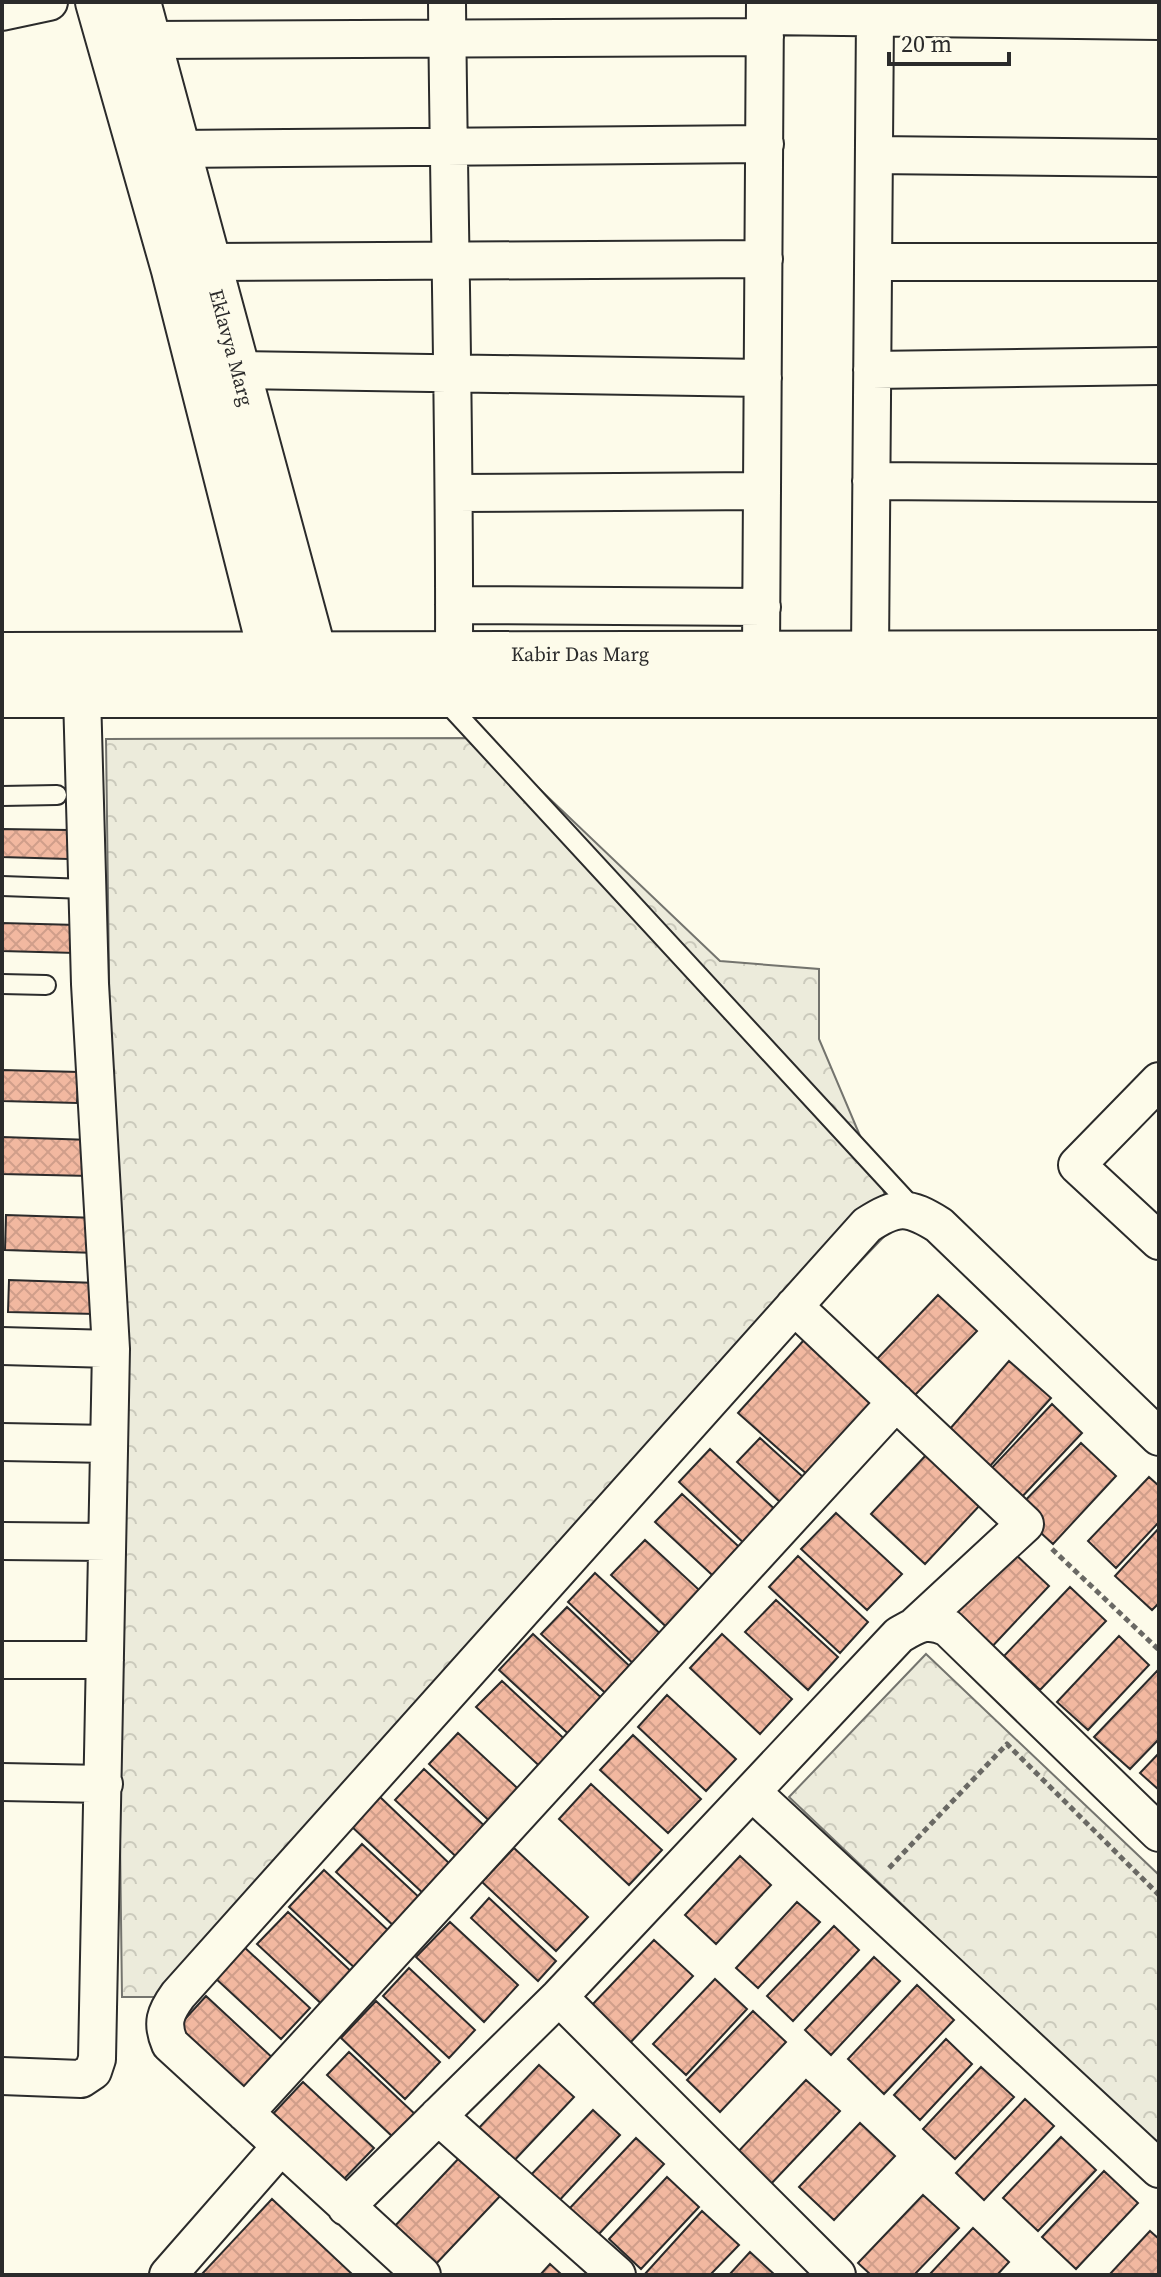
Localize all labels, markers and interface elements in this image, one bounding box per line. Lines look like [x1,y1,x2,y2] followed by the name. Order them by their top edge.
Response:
[889,16,1009,66] scale bar
[901,27,952,60] text: 20 m
[202,286,261,409] street label: Eklavya Marg
[511,640,649,668] street label: Kabir Das Marg

